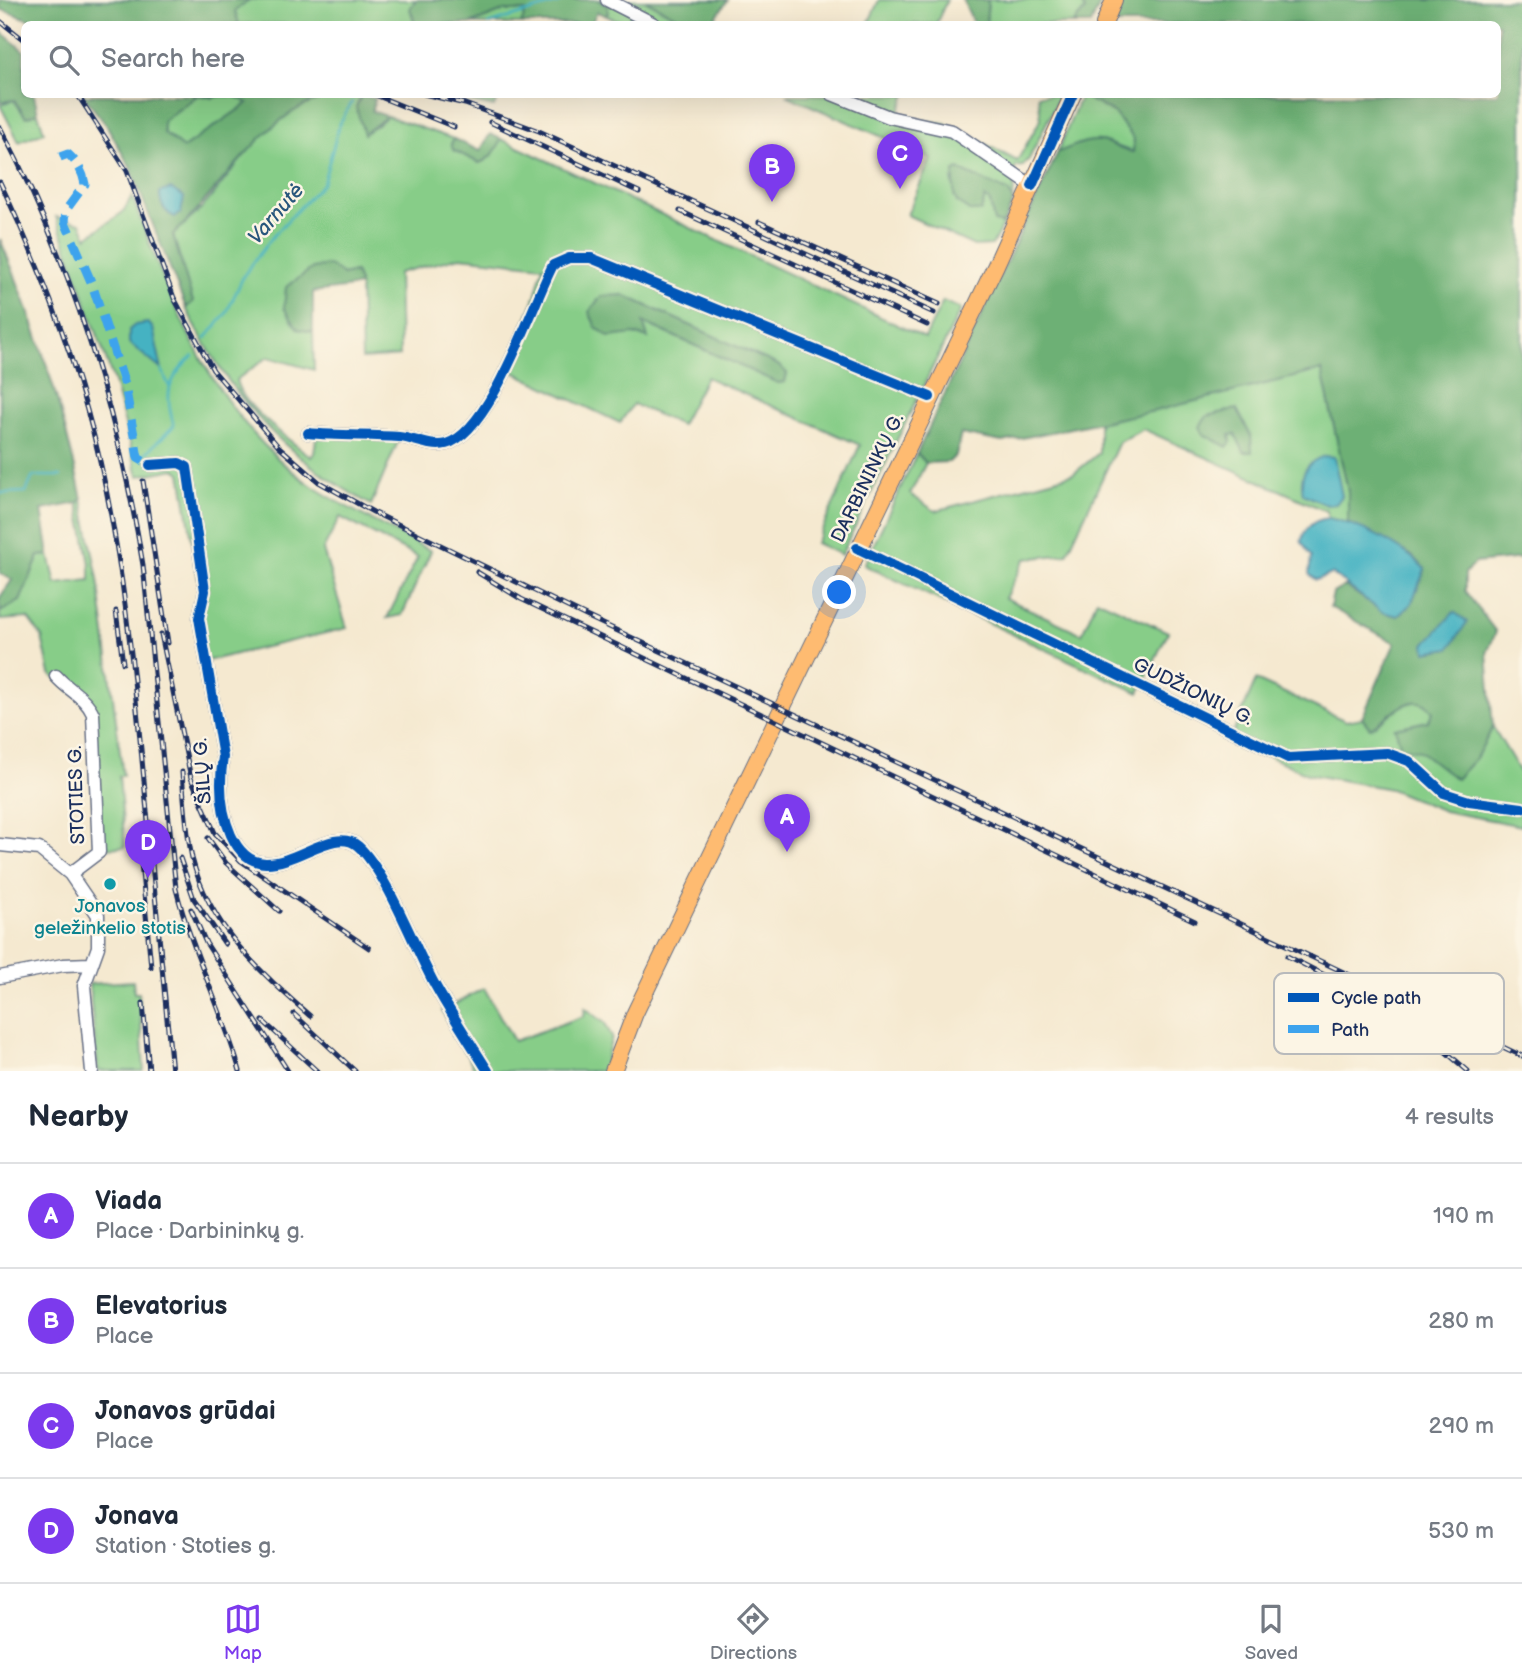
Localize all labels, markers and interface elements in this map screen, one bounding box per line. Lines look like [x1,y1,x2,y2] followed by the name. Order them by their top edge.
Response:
[21,21,1501,98] search box
[45,41,83,79] icon: search
[101,44,245,75] text: Search here
[877,131,923,189] pin: C
[749,144,795,202] pin: B
[243,178,309,250] water label: Varnutė
[827,410,909,546] street label: DARBININKŲ G.
[822,575,856,609] your location
[1129,652,1257,731] street label: GUDŽIONIŲ G.
[189,737,217,805] street label: ŠILŲ G.
[64,745,90,845] street label: STOTIES G.
[764,794,810,852] pin: A
[125,820,171,878] pin: D
[102,876,118,892] marker: Jonavos geležinkelio stotis
[34,895,186,940] place label: Jonavos geležinkelio stotis
[1274,973,1504,1054] legend
[1331,987,1421,1010] text: Cycle path
[1331,1019,1369,1042] text: Path
[28,1099,128,1135] text: Nearby
[1405,1103,1494,1131] text: 4 results
[95,1186,162,1217] text: Viada
[44,1202,58,1230] text: A
[1433,1202,1494,1230] text: 190 m
[95,1217,304,1245] text: Place · Darbininkų g.
[95,1291,227,1322] text: Elevatorius
[43,1307,59,1335] text: B
[1428,1307,1494,1335] text: 280 m
[95,1322,153,1350] text: Place
[95,1396,276,1427] text: Jonavos grūdai
[43,1412,59,1440] text: C
[1428,1412,1494,1440] text: 290 m
[95,1427,153,1455] text: Place
[95,1501,179,1532] text: Jonava
[43,1517,59,1545] text: D
[1428,1517,1494,1545] text: 530 m
[95,1532,276,1560] text: Station · Stoties g.
[224,1600,262,1665] tab: Map
[710,1600,797,1665] tab: Directions
[1245,1600,1298,1665] tab: Saved

